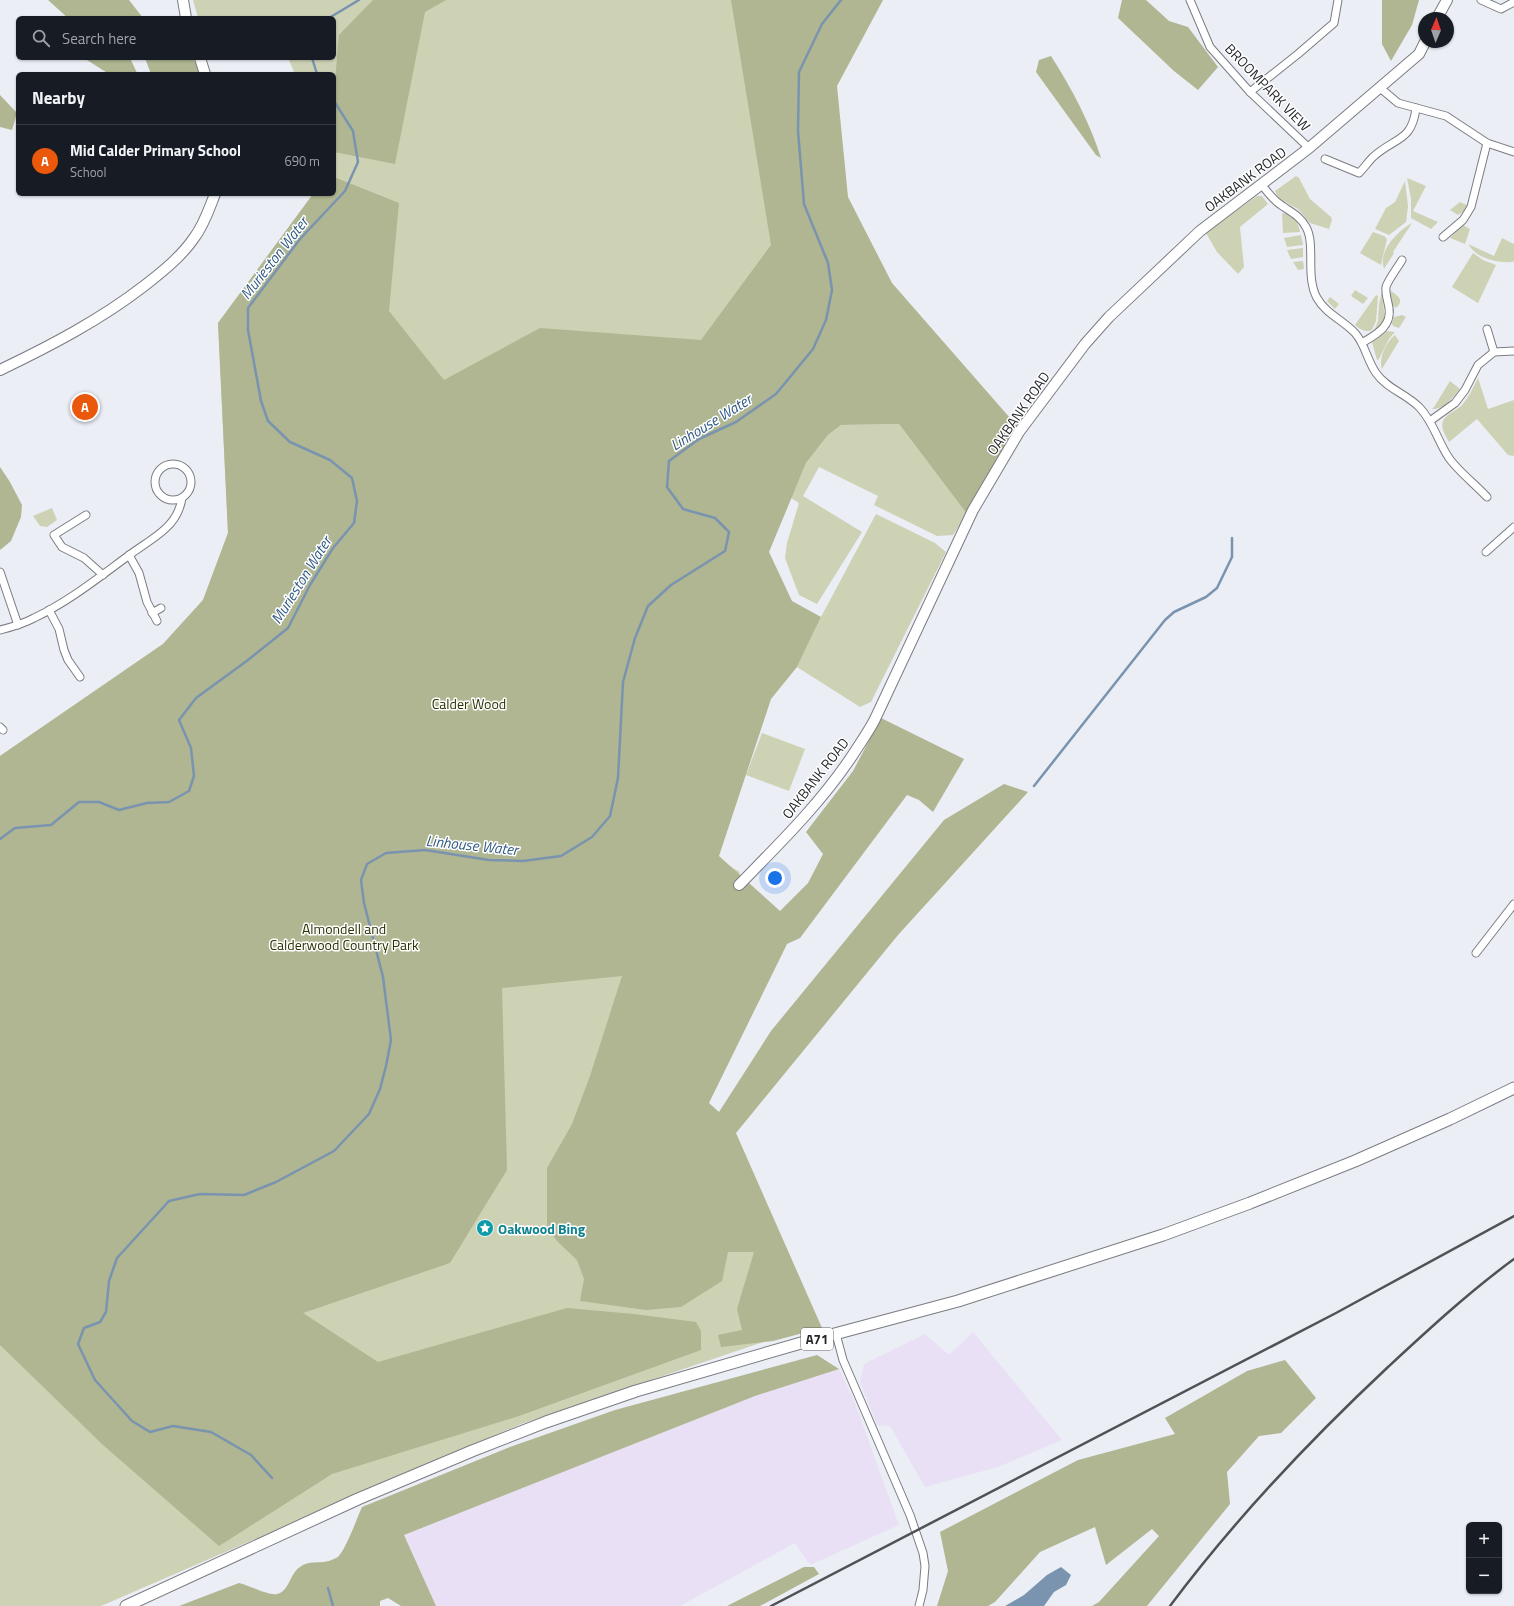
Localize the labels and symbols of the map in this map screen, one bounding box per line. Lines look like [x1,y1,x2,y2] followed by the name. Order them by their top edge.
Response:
[1418,12,1454,48] north arrow
[1220,38,1316,136] street label: BROOMPARK VIEW
[1200,141,1290,217] street label: OAKBANK ROAD
[234,210,315,304] water label: Murieston Water
[981,367,1055,459] street label: OAKBANK ROAD
[666,387,758,456] water label: Linhouse Water
[72,392,98,422] pin: A
[265,530,338,628] water label: Murieston Water
[432,693,506,714] park label: Calder Wood
[777,733,853,823] street label: OAKBANK ROAD
[425,829,521,861] water label: Linhouse Water
[765,868,785,888] your location
[269,918,419,955] park label: Almondell and Calderwood Country Park
[475,1218,495,1238] place icon: Oakwood Bing
[498,1218,586,1239] place label: Oakwood Bing
[801,1328,833,1350] road number: A71

